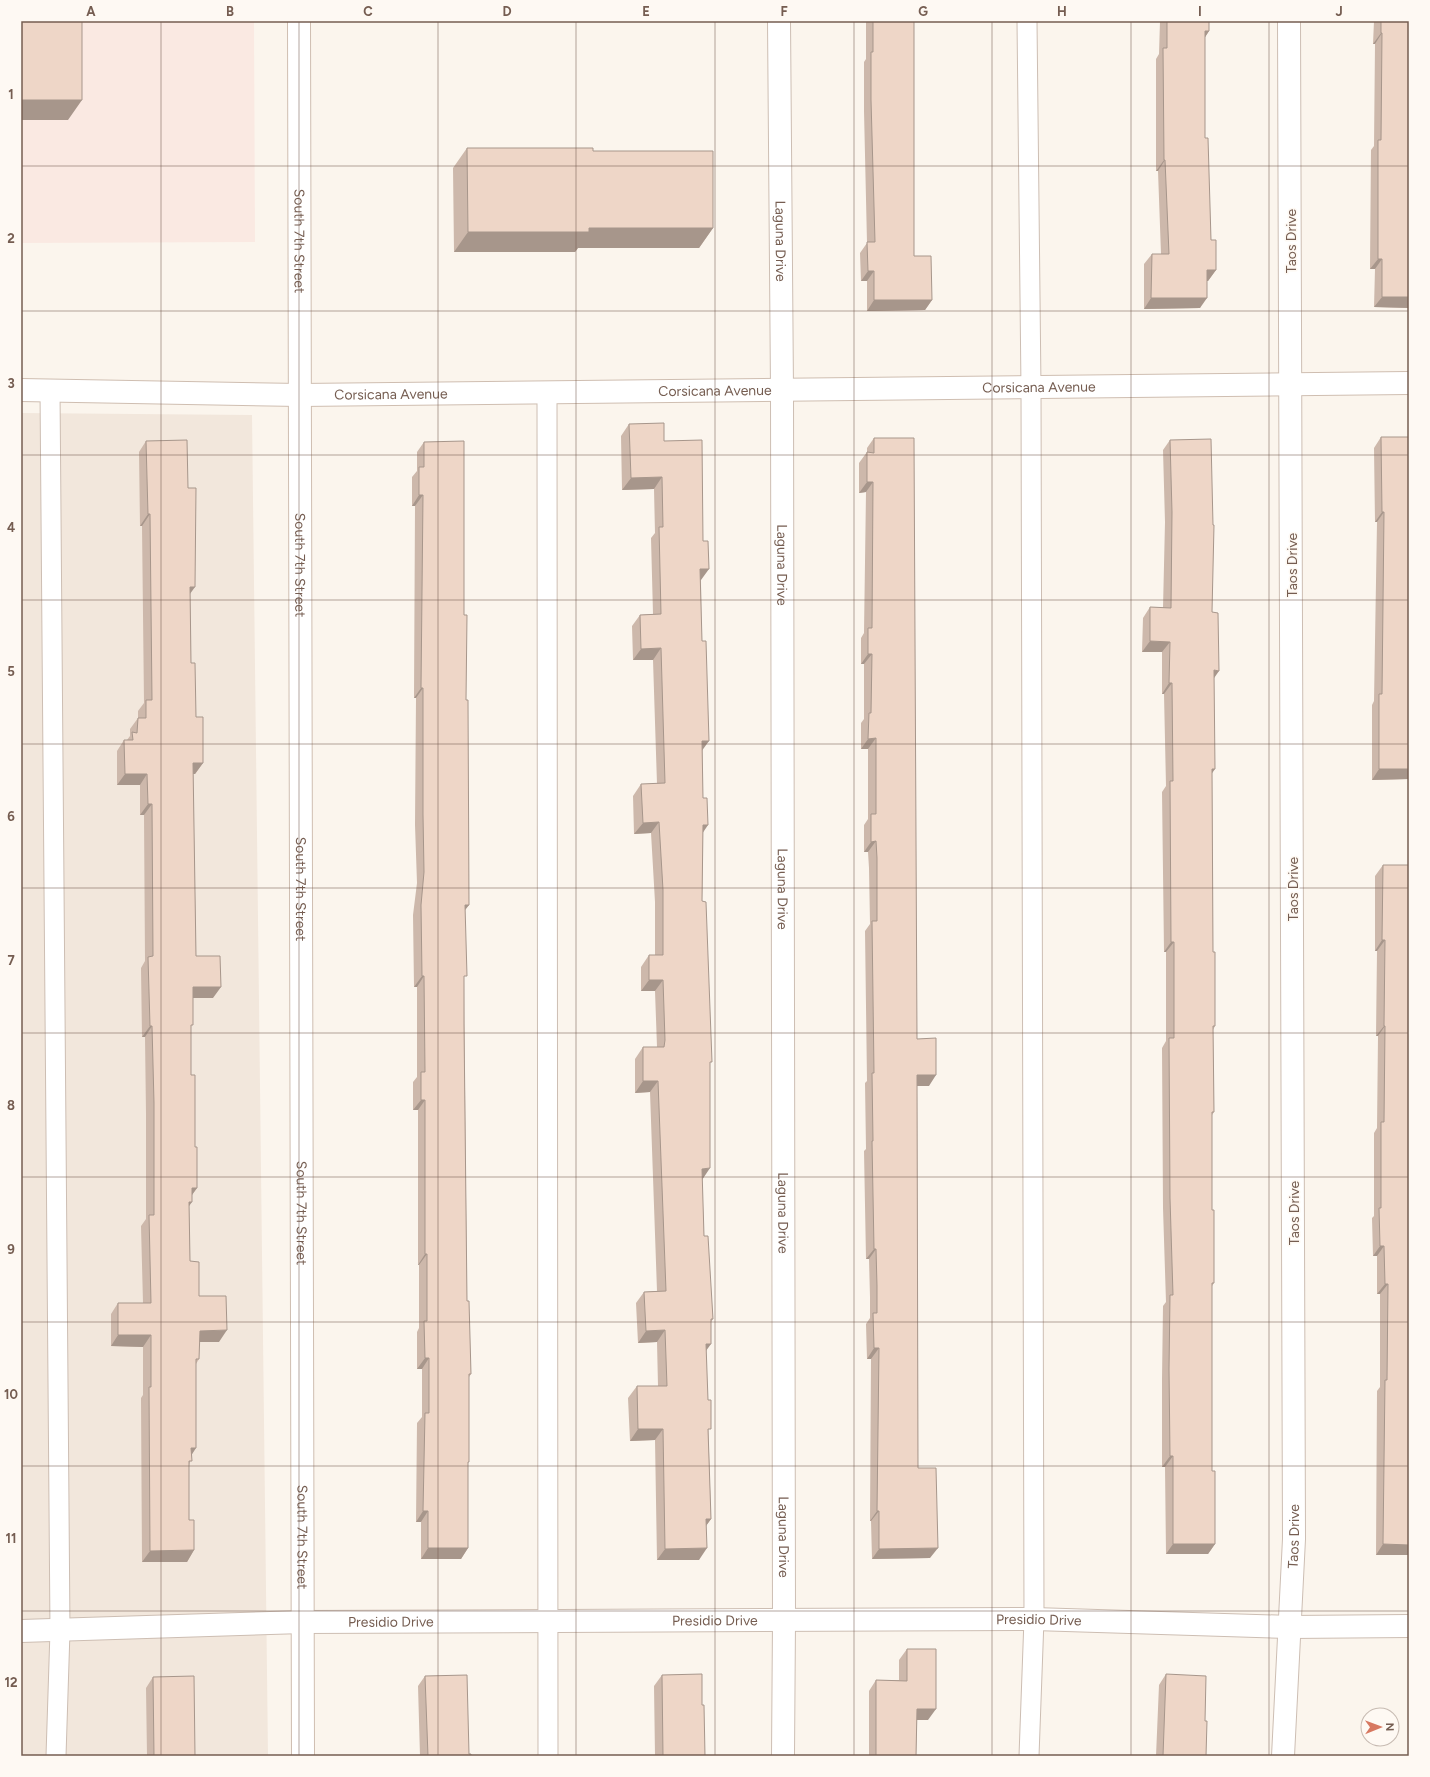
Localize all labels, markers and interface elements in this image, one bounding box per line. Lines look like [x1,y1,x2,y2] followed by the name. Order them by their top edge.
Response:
[86,4,96,19] text: A
[226,4,234,19] text: B
[363,4,373,19] text: C
[502,4,512,19] text: D
[642,4,650,19] text: E
[780,4,788,19] text: F
[918,4,928,19] text: G
[1057,4,1067,19] text: H
[1198,4,1202,19] text: I
[1335,4,1343,19] text: J
[8,87,14,102] text: 1
[290,189,308,293] street label: South 7th Street
[771,200,789,282] street label: Laguna Drive
[1283,208,1300,273] street label: Taos Drive
[7,231,15,246] text: 2
[7,376,15,391] text: 3
[982,378,1096,397] street label: Corsicana Avenue
[658,382,772,400] street label: Corsicana Avenue
[334,385,448,404] street label: Corsicana Avenue
[291,513,308,617] street label: South 7th Street
[7,520,15,535] text: 4
[773,524,790,606] street label: Laguna Drive
[1284,532,1301,597] street label: Taos Drive
[7,664,15,679] text: 5
[7,809,15,824] text: 6
[292,837,309,941] street label: South 7th Street
[774,848,791,930] street label: Laguna Drive
[1285,856,1302,921] street label: Taos Drive
[7,953,15,968] text: 7
[7,1098,15,1113] text: 8
[293,1161,310,1265] street label: South 7th Street
[774,1172,791,1254] street label: Laguna Drive
[1286,1180,1303,1245] street label: Taos Drive
[7,1242,15,1257] text: 9
[4,1387,18,1402] text: 10
[293,1485,311,1589] street label: South 7th Street
[775,1496,792,1578] street label: Laguna Drive
[1285,1504,1303,1569] street label: Taos Drive
[6,1531,16,1546] text: 11
[996,1611,1082,1629] street label: Presidio Drive
[672,1612,758,1629] street label: Presidio Drive
[348,1613,434,1631] street label: Presidio Drive
[4,1675,18,1690] text: 12
[1360,1707,1400,1747] north arrow
[1383,1722,1396,1731] text: N

